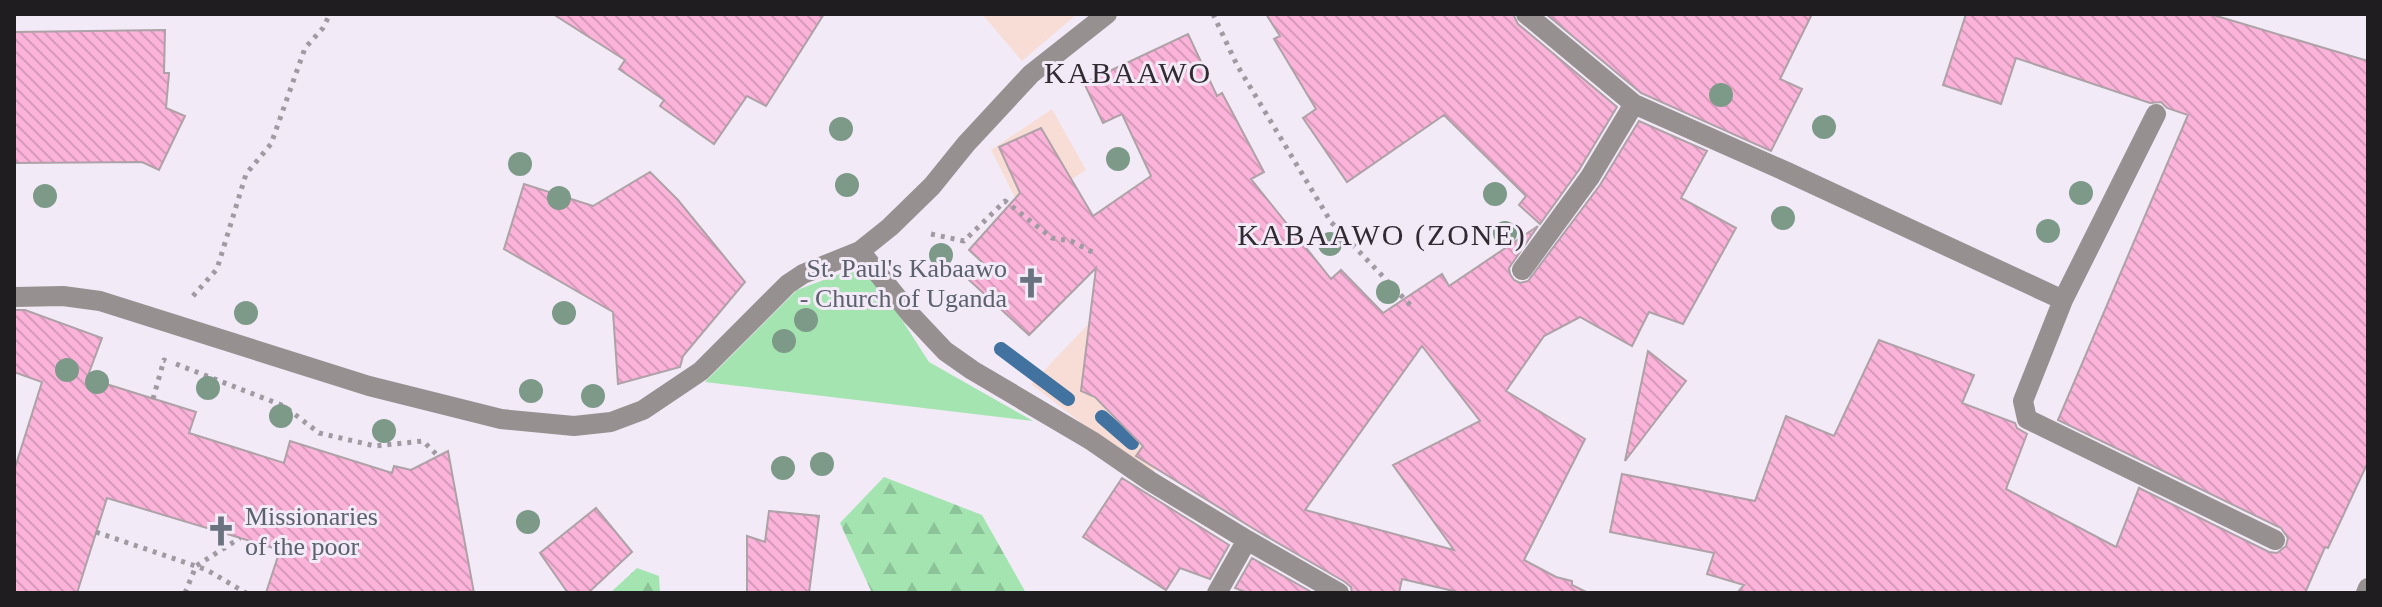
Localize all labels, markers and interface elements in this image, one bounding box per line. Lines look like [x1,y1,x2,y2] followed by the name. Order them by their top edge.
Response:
[1044,56,1212,89] district label: KABAAWO
[1237,218,1527,252] district label: KABAAWO (ZONE)
[800,254,1007,313] place label: St. Paul's Kabaawo - Church of Uganda
[1014,266,1048,300] church icon: St. Paul's Kabaawo - Church of Uganda
[245,502,378,561] place label: Missionaries of the poor
[204,514,238,548] church icon: Missionaries of the poor

